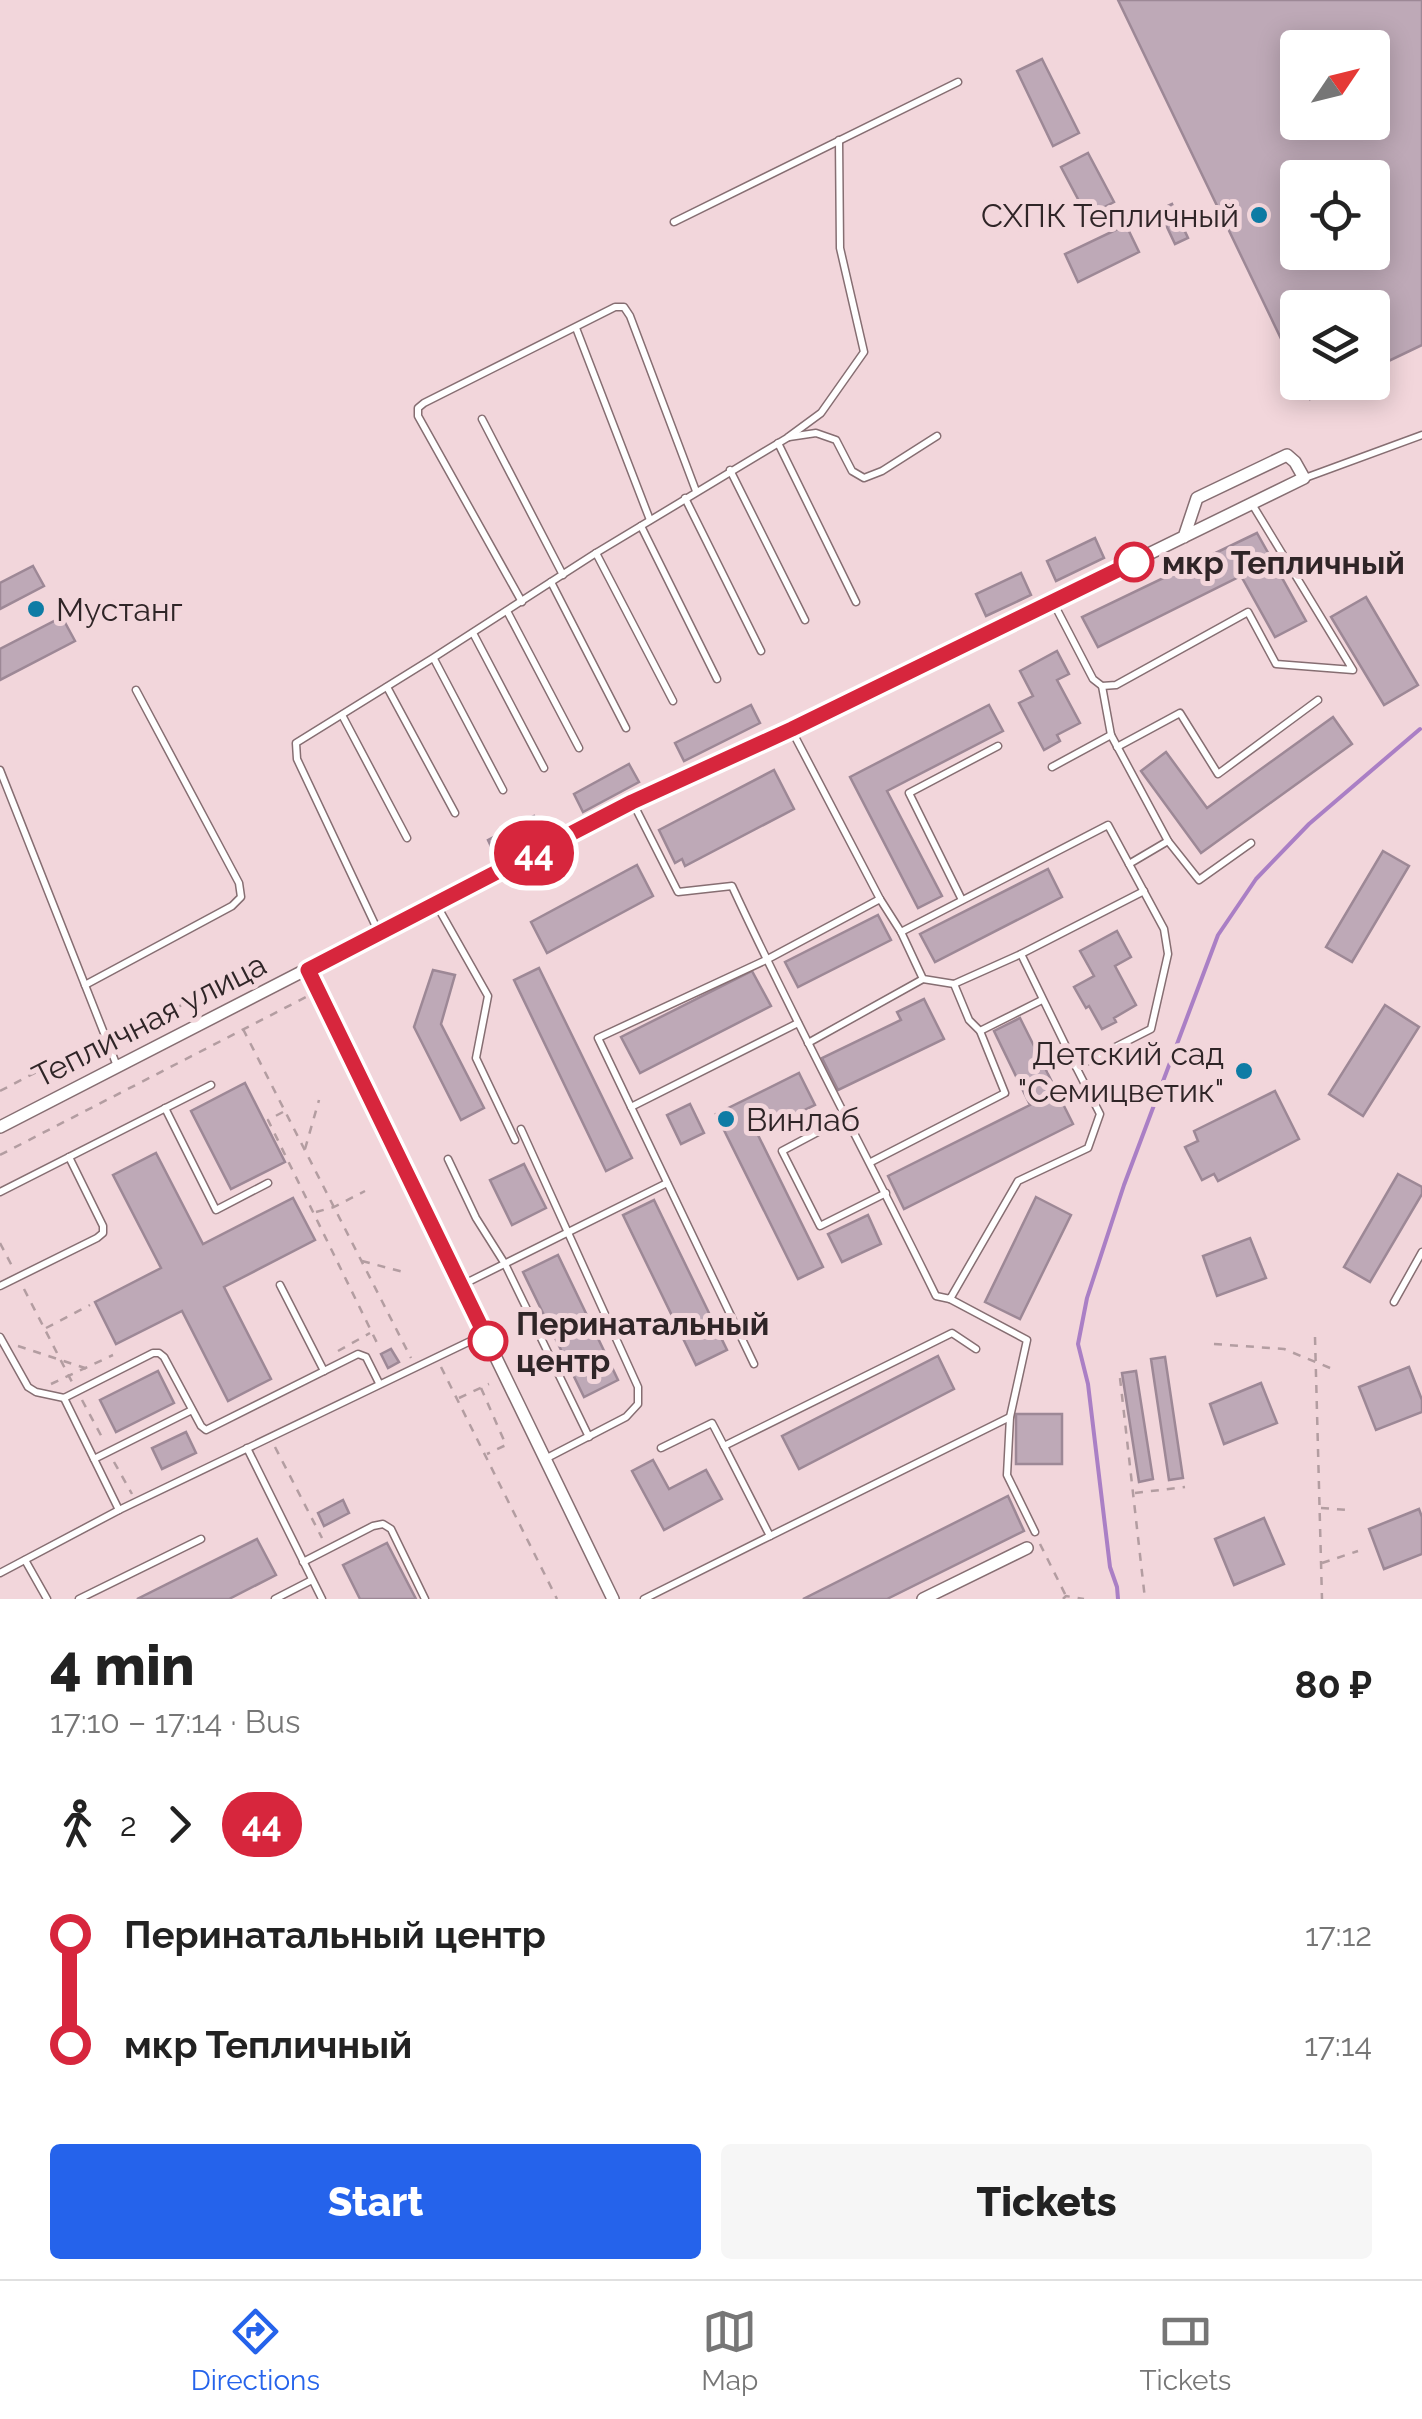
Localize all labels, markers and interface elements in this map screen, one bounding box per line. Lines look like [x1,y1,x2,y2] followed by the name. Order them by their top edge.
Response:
[1280,30,1390,140] north arrow
[1280,30,1390,400] map controls
[1280,160,1390,270] button: locate
[981,197,1239,234] place label: СХПК Тепличный
[1248,204,1270,226] marker: СХПК Тепличный
[1280,290,1390,400] button: layers
[1115,543,1153,581] marker: мкр Тепличный
[1162,544,1405,581] place label: мкр Тепличный
[56,591,183,628] place label: Мустанг
[25,598,47,620] marker: Мустанг
[489,820,579,886] line badge: 44
[514,833,554,874] text: 44
[26,945,272,1095] street label: Тепличная улица
[1018,1035,1224,1109] place label: Детский сад "Семицветик"
[1233,1060,1255,1082] marker: Детский сад "Семицветик"
[746,1101,860,1138] place label: Винлаб
[715,1108,737,1130] marker: Винлаб
[516,1305,769,1379] place label: Перинатальный центр
[469,1322,507,1360] marker: Перинатальный центр
[50,1633,195,1698] text: 4 min
[1295,1662,1372,1707] text: 80 ₽
[50,1703,300,1740] text: 17:10 – 17:14 · Bus
[50,1797,105,1852] icon: walk
[152,1797,207,1852] icon: forward
[242,1804,282,1845] text: 44
[120,1806,137,1843] text: 2
[124,1912,546,1957] text: Перинатальный центр
[1305,1916,1372,1953] text: 17:12
[124,2022,412,2067] text: мкр Тепличный
[1304,2026,1372,2063] text: 17:14
[50,2144,701,2259] button: Start
[721,2144,1372,2259] button: Tickets
[191,2304,320,2397] tab: Directions
[701,2304,758,2397] tab: Map
[1139,2304,1231,2397] tab: Tickets

